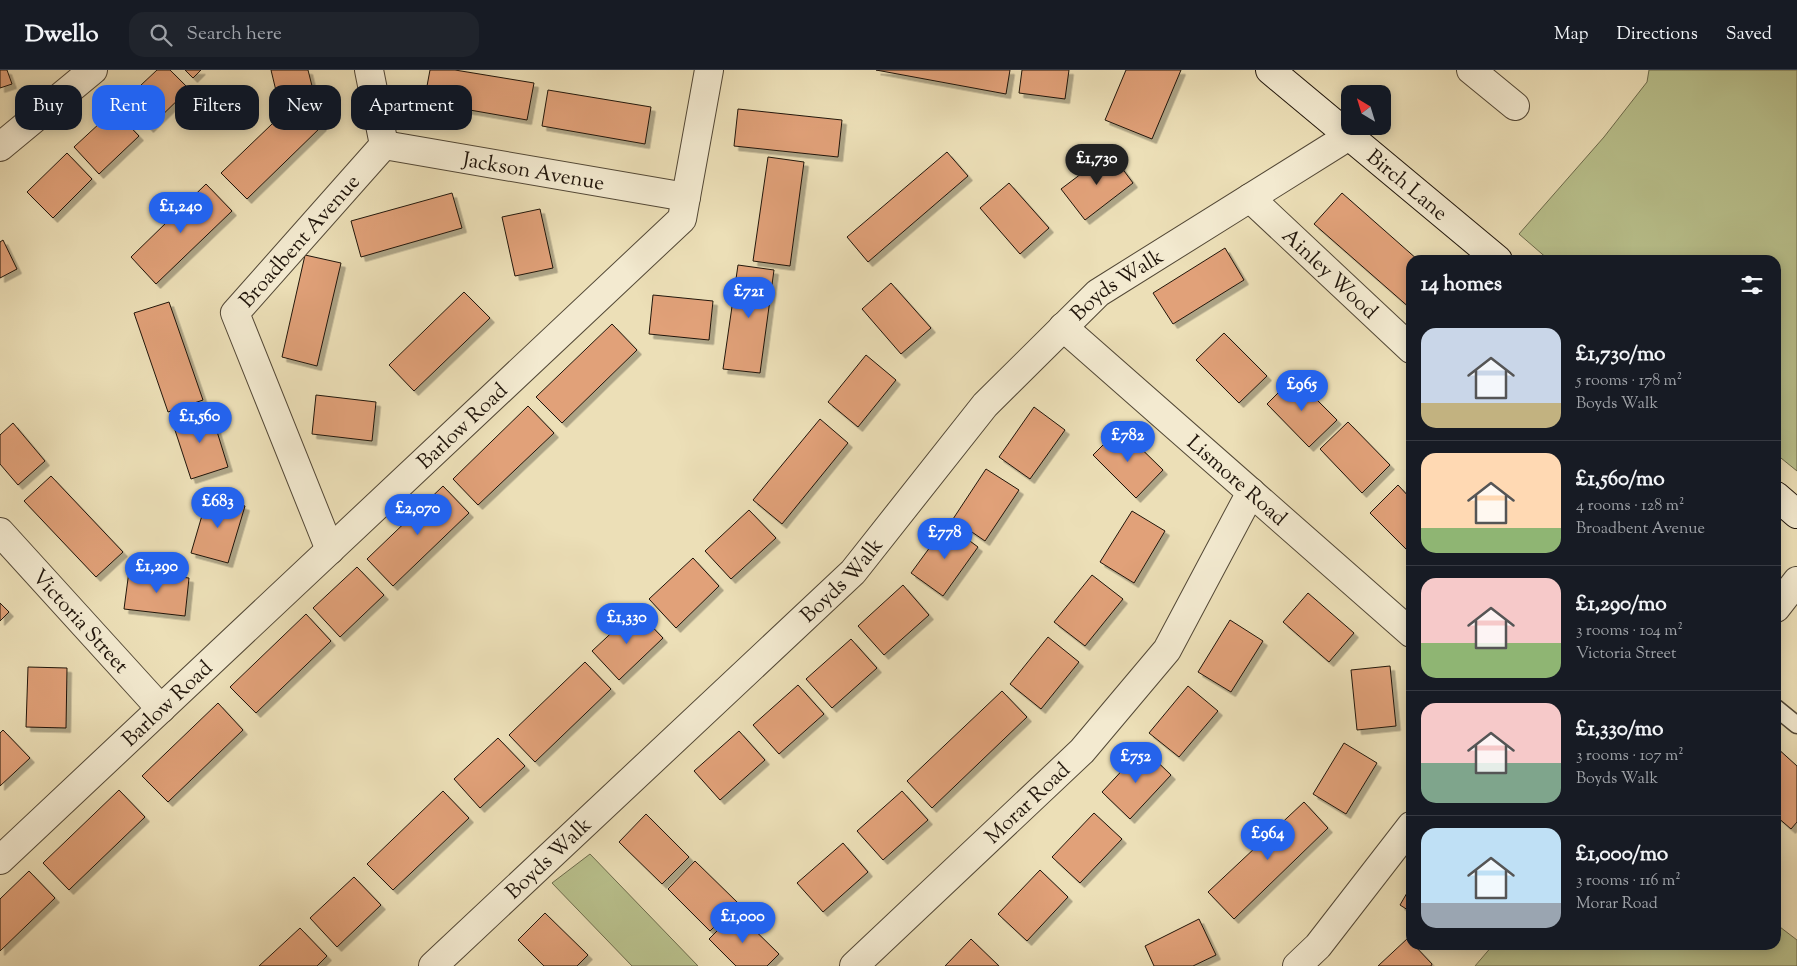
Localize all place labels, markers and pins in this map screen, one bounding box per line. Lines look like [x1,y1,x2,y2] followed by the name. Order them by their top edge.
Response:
[1056,144,1138,186] pin: £1,730
[140,191,222,234] pin: £1,240
[719,276,779,319] pin: £721
[1272,370,1332,412] pin: £965
[159,402,241,444] pin: £1,560
[1098,420,1158,463] pin: £782
[188,486,248,529] pin: £683
[377,494,459,536] pin: £2,070
[915,518,975,560] pin: £778
[116,552,198,594] pin: £1,290
[586,602,668,645] pin: £1,330
[1106,742,1166,784] pin: £752
[1238,818,1298,861] pin: £964
[702,902,784,944] pin: £1,000

